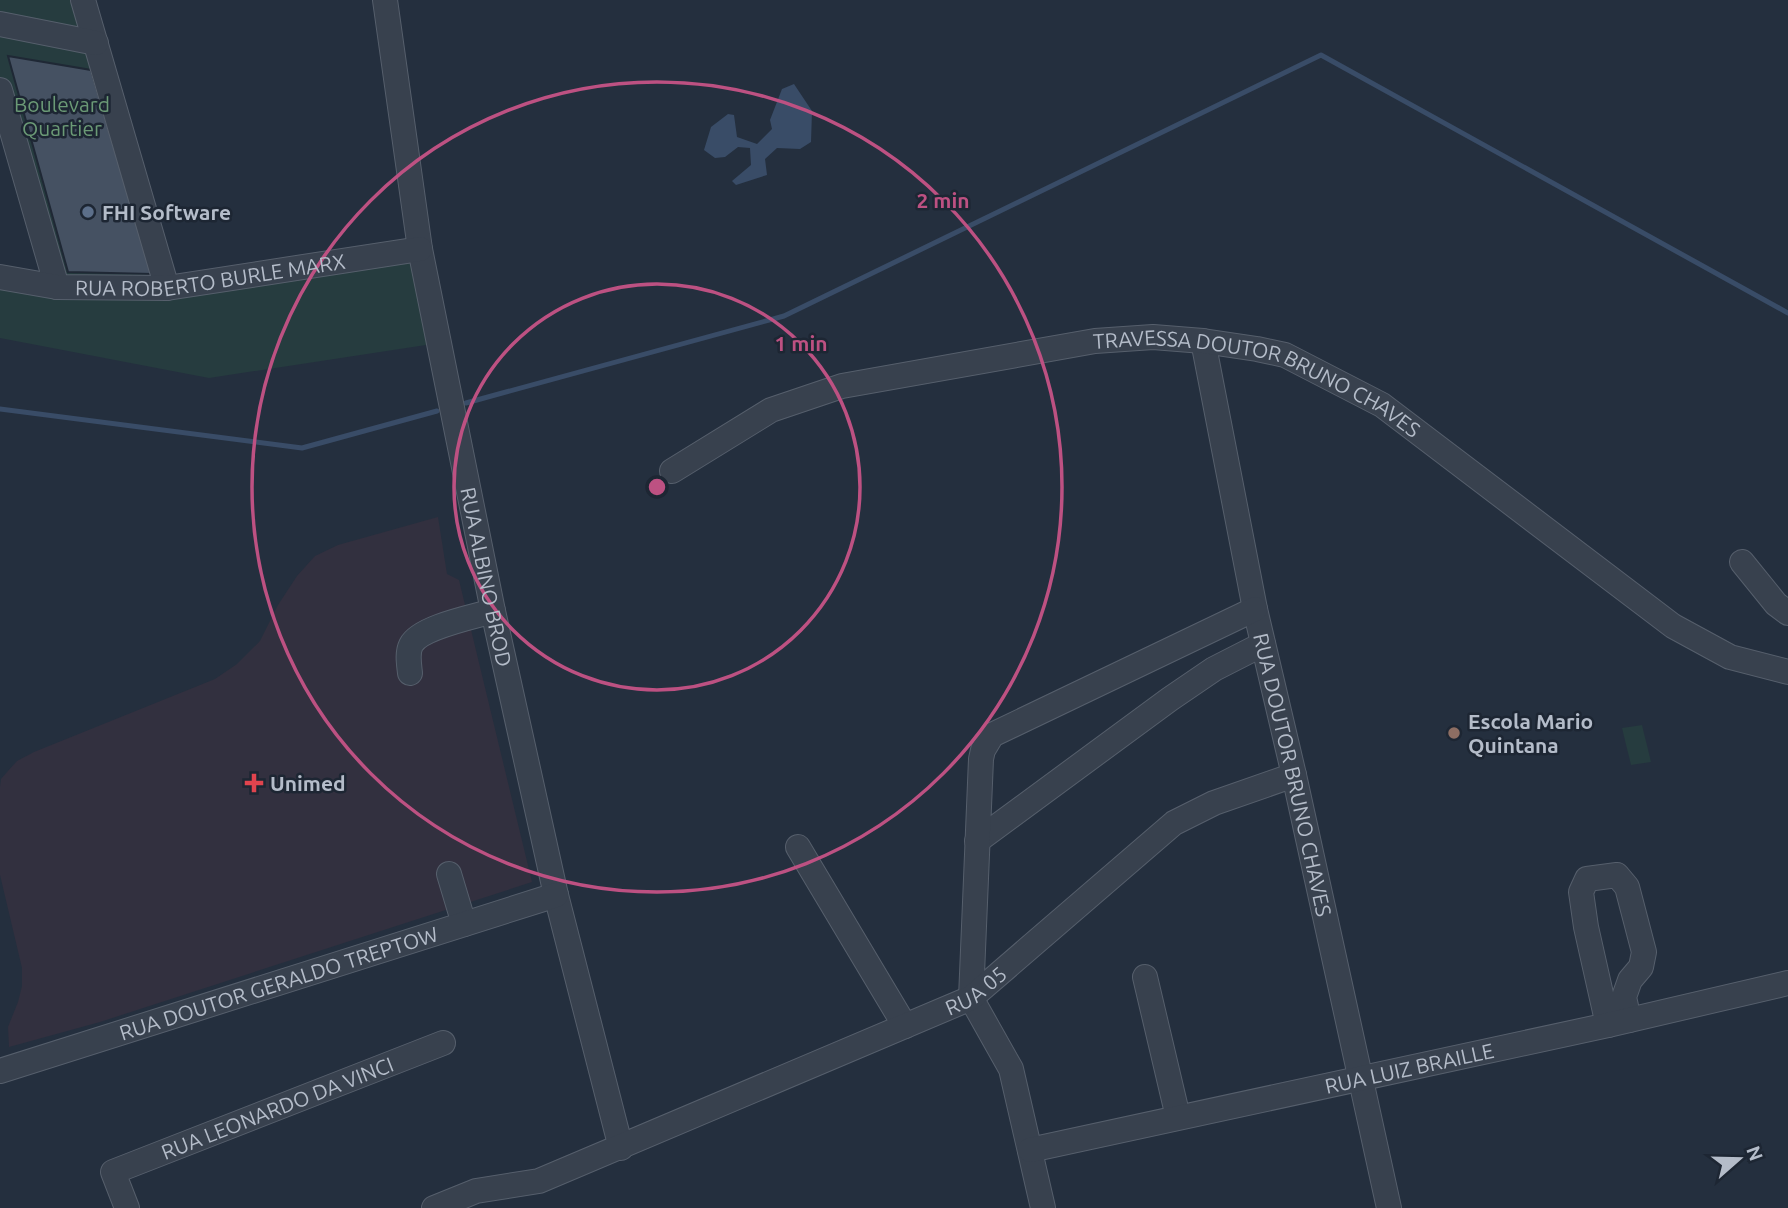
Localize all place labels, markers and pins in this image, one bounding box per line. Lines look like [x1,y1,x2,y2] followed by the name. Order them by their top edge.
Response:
[102,200,231,224] place label: FHI Software
[80,204,96,220] marker: FHI Software
[645,475,669,499] centre of rings
[1468,709,1593,757] place label: Escola Mario Quintana
[1446,725,1462,741] marker: Escola Mario Quintana
[270,771,346,795] place label: Unimed
[244,773,264,793] marker: Unimed

